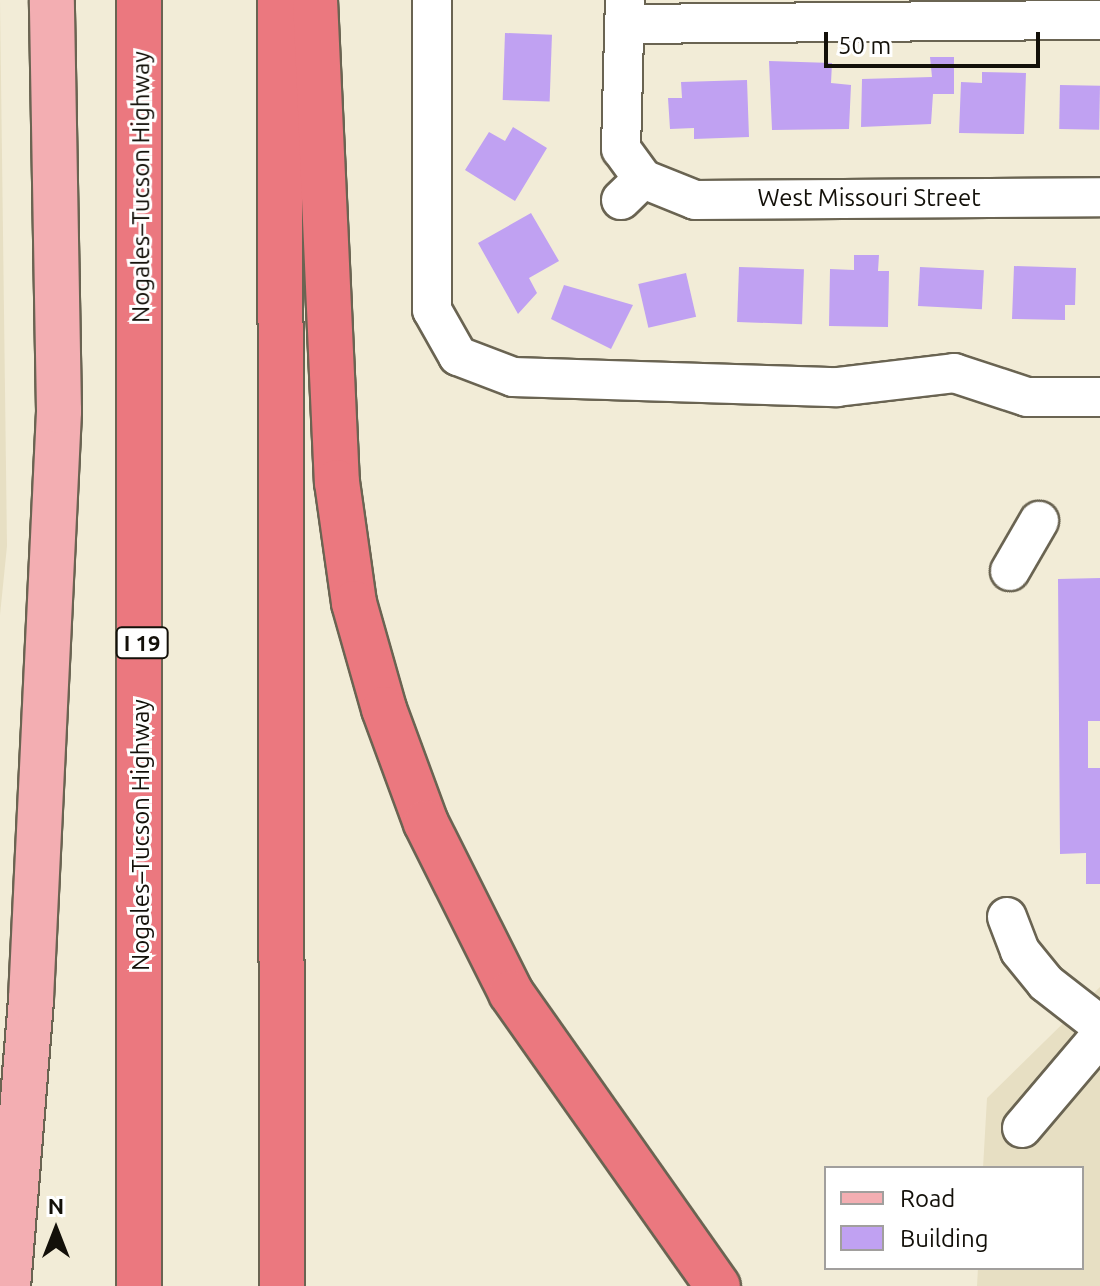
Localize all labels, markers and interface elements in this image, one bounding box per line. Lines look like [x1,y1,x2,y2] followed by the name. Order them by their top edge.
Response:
[828,16,1044,66] scale bar
[838,32,891,59] text: 50 m
[127,51,155,323] street label: Nogales–Tucson Highway
[757,184,981,212] street label: West Missouri Street
[114,625,170,661] road number: I 19
[127,699,155,971] street label: Nogales–Tucson Highway
[824,1166,1084,1270] legend
[900,1185,955,1212] text: Road
[16,1190,96,1270] north arrow
[48,1193,64,1218] text: N
[900,1225,988,1252] text: Building

